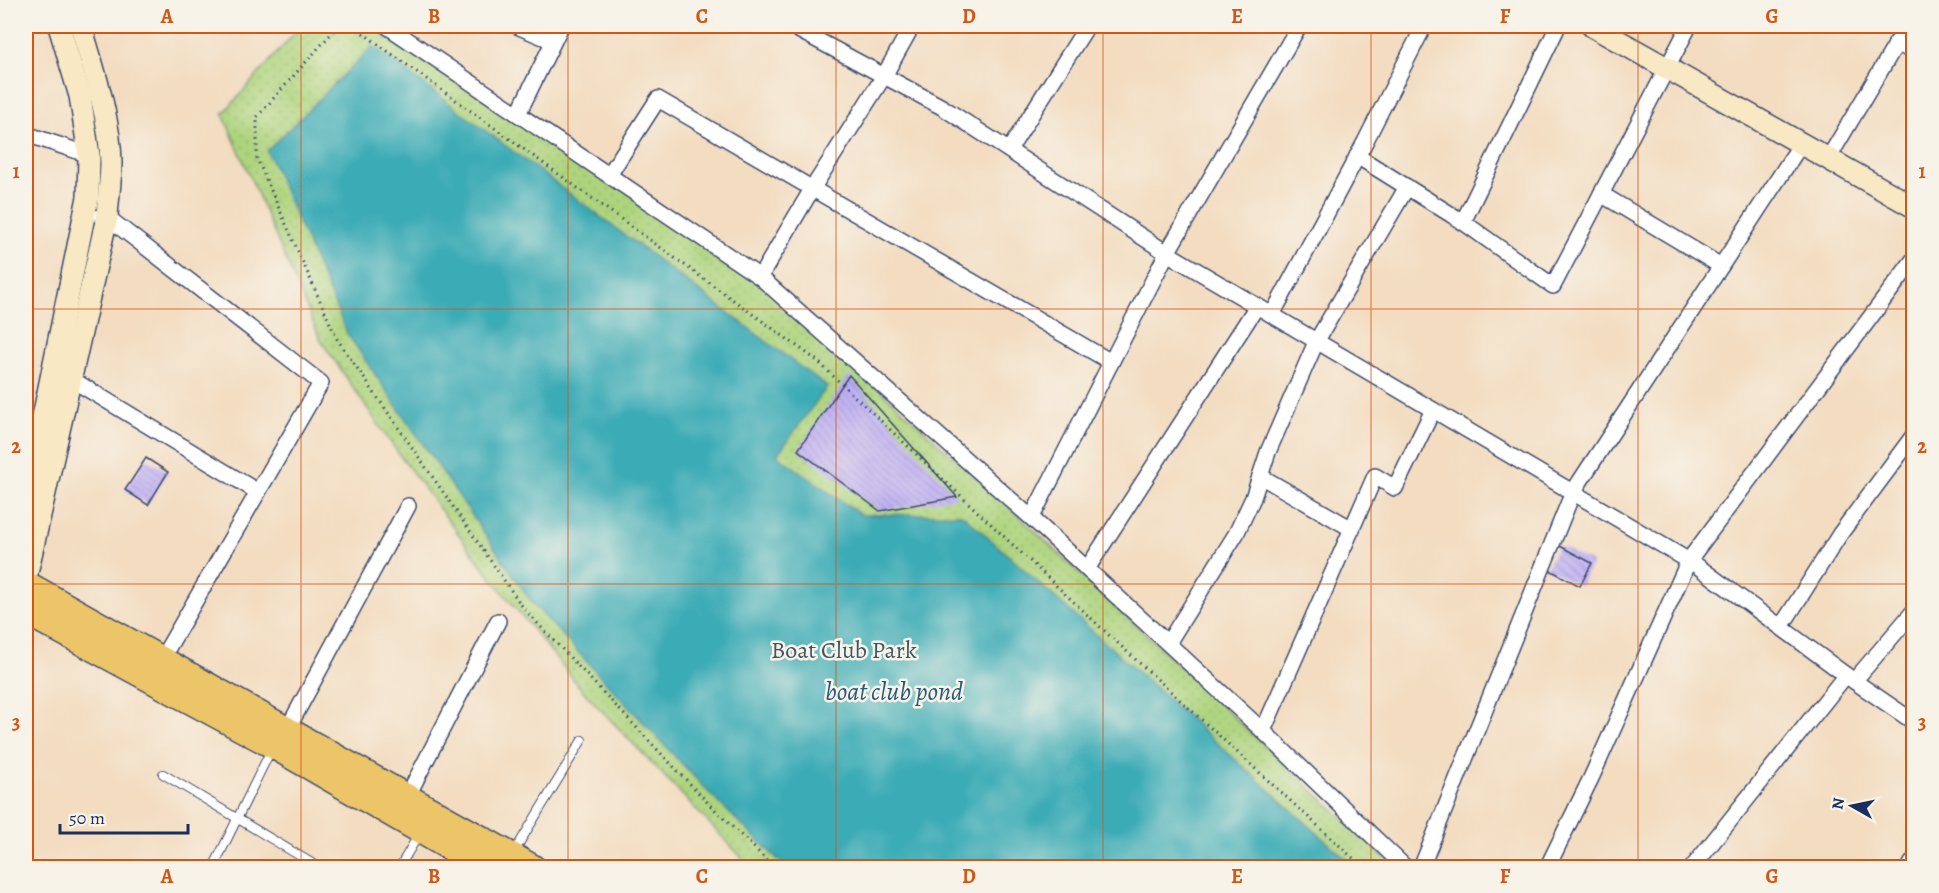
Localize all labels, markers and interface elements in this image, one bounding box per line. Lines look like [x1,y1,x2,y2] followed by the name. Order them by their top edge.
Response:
[160,3,174,30] text: A
[428,3,440,30] text: B
[696,3,708,30] text: C
[962,3,976,30] text: D
[1231,3,1243,30] text: E
[1500,3,1511,30] text: F
[1765,3,1779,30] text: G
[12,158,20,185] text: 1
[1918,158,1926,185] text: 1
[11,433,21,460] text: 2
[1917,433,1927,460] text: 2
[771,634,917,666] park label: Boat Club Park
[825,674,963,709] water label: boat club pond
[12,709,20,736] text: 3
[1918,709,1926,736] text: 3
[1822,776,1882,836] north arrow
[1826,796,1850,811] text: N
[60,797,188,835] scale bar
[69,806,105,830] text: 50 m
[160,863,174,890] text: A
[428,863,440,890] text: B
[696,863,708,890] text: C
[962,863,976,890] text: D
[1231,863,1243,890] text: E
[1500,863,1511,890] text: F
[1765,863,1779,890] text: G

